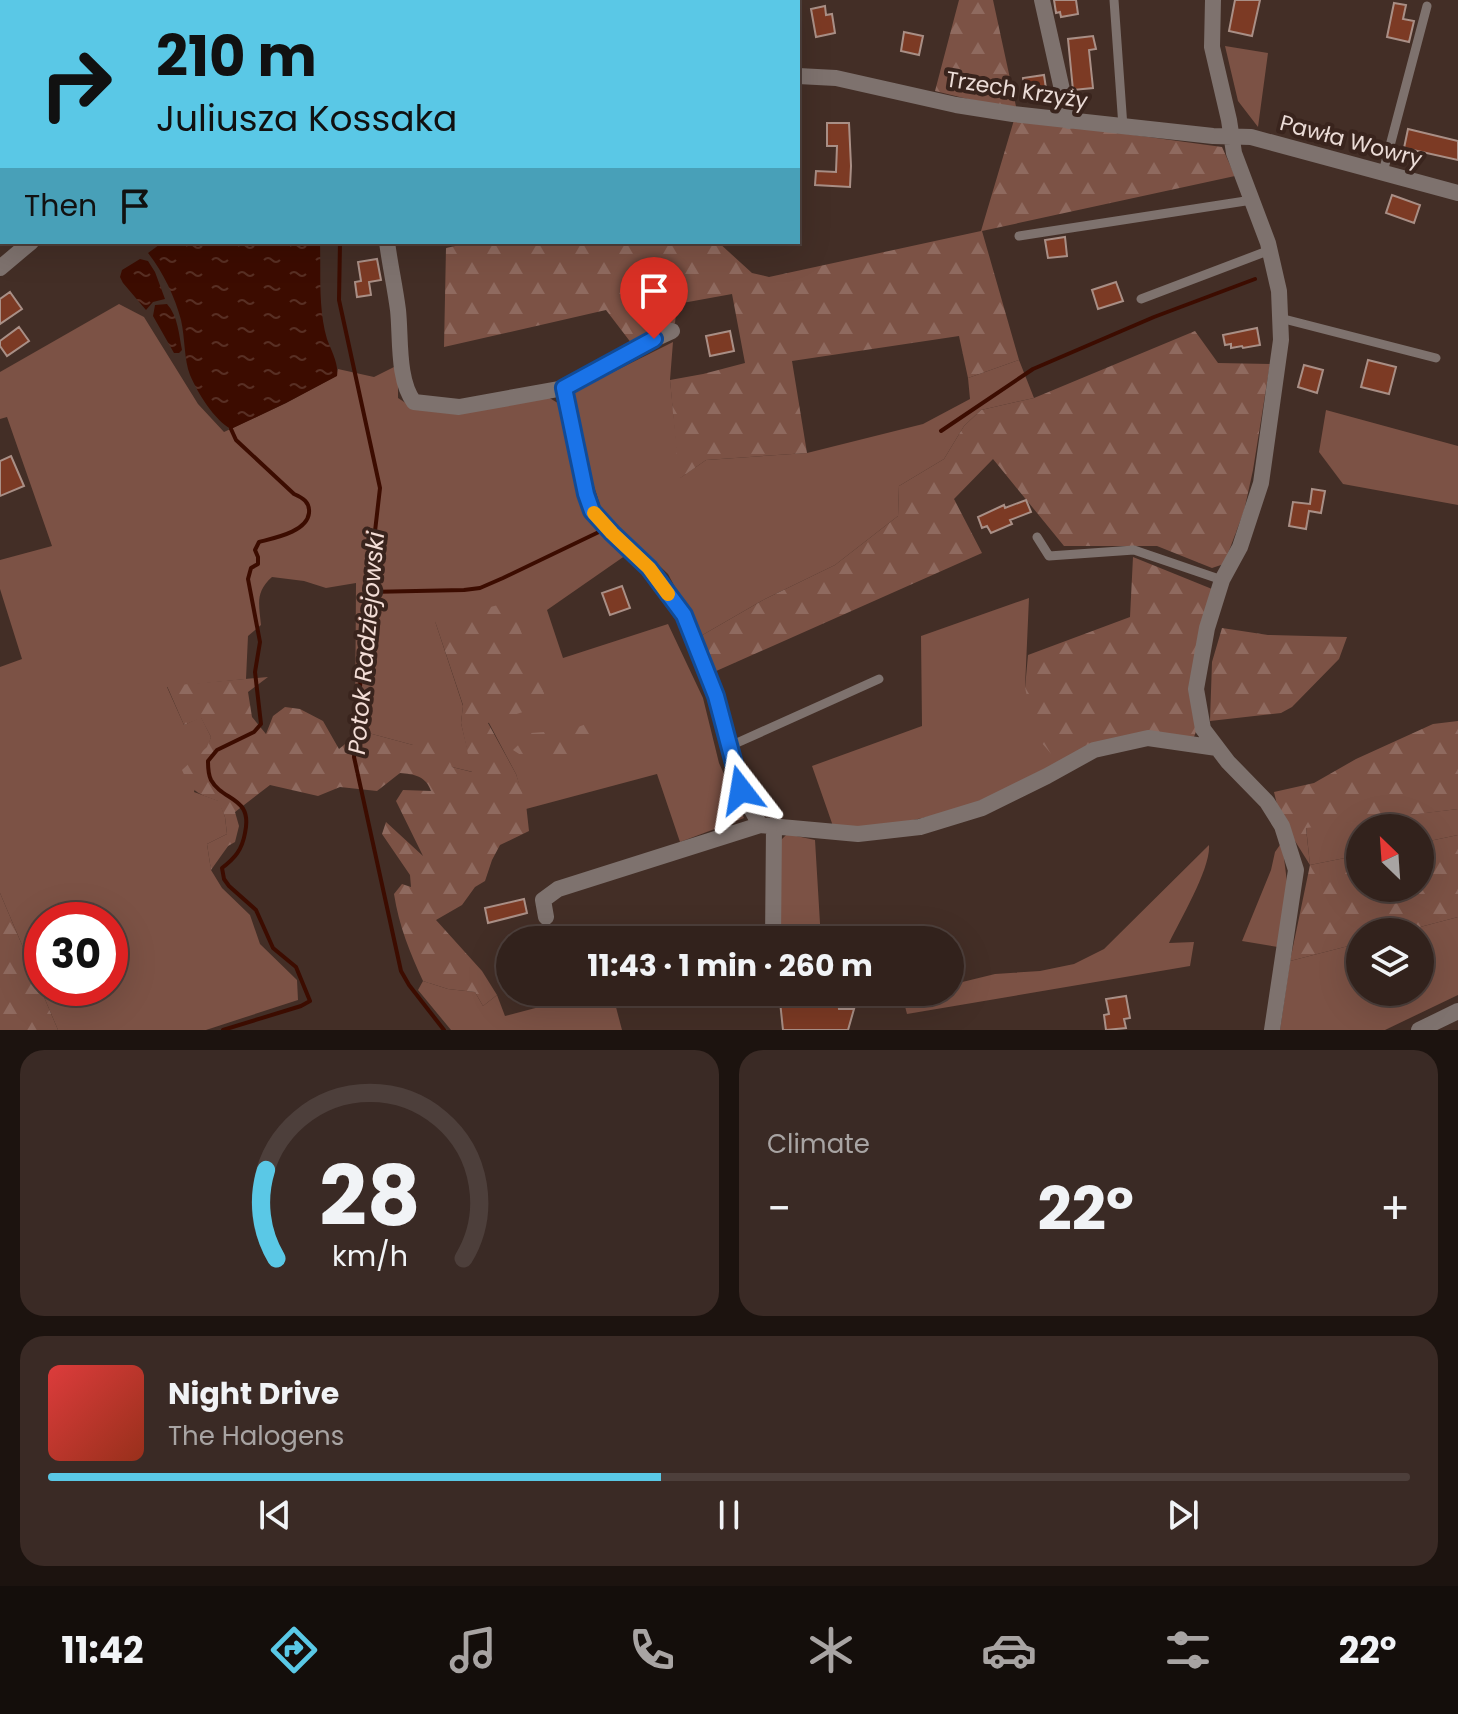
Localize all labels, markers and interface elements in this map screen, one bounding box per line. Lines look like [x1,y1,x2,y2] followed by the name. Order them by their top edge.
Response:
[156,17,317,96] text: 210 m
[24,32,128,136] icon: right
[944,63,1091,117] street label: Trzech Krzyży
[156,93,457,144] text: Juliusza Kossaka
[1276,107,1426,175] street label: Pawła Wowry
[24,184,97,227] text: Then
[113,184,157,228] icon: arrive
[620,257,688,339] pin
[632,269,676,313] icon: arrive
[340,529,392,756] water label: Potok Radziejowski
[699,748,783,832] position arrow
[1346,814,1434,902] north arrow
[1346,814,1434,1006] map controls
[24,902,128,1006] speed limit sign: 30
[1346,918,1434,1006] button: layers
[587,944,873,987] text: 11:43 · 1 min · 260 m
[767,1126,870,1162] text: Climate
[319,1138,420,1254] text: 28
[1037,1167,1134,1251] text: 22°
[767,1178,791,1239] text: −
[1380,1178,1410,1239] text: +
[331,1236,408,1276] text: km/h
[168,1372,339,1415] text: Night Drive
[168,1418,344,1454] text: The Halogens
[253,1493,297,1537] icon: previous
[707,1493,751,1537] icon: pause
[1161,1493,1205,1537] icon: next
[266,1622,322,1678] icon: directions
[445,1622,501,1678] icon: music
[624,1622,680,1678] icon: phone
[803,1622,859,1678] icon: climate
[981,1622,1037,1678] icon: car
[1160,1622,1216,1678] icon: filters
[61,1625,144,1676] text: 11:42
[1339,1625,1397,1676] text: 22°

